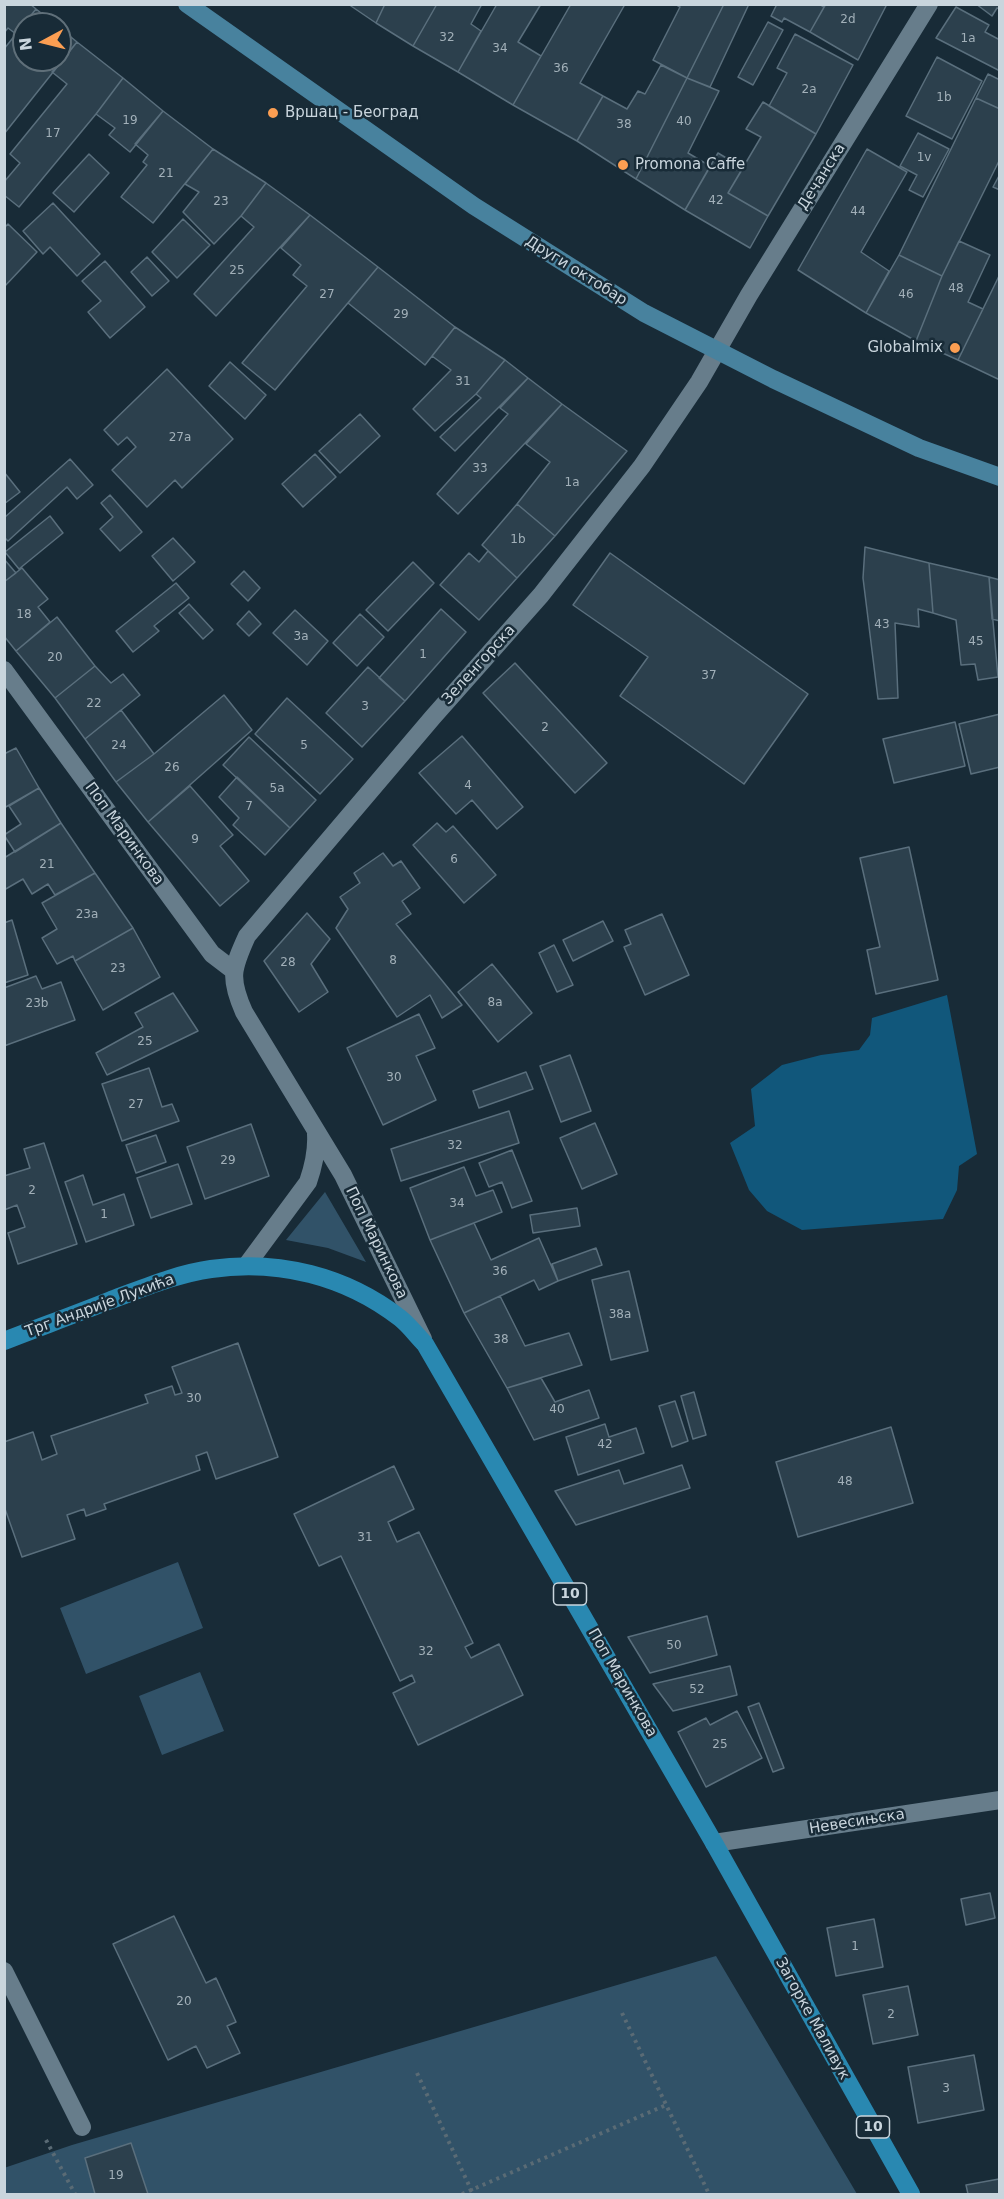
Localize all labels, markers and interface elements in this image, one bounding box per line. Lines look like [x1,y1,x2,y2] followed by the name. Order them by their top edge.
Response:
[12,12,72,72] north arrow
[840,13,856,27] house number: 2d
[439,31,455,45] house number: 32
[961,32,975,46] house number: 1a
[15,36,36,52] text: N
[492,42,508,56] house number: 34
[553,62,569,76] house number: 36
[802,83,816,97] house number: 2a
[936,91,952,105] house number: 1b
[285,104,419,122] place label: Вршац - Београд
[266,106,280,120] marker: Вршац - Београд
[122,114,138,128] house number: 19
[676,115,692,129] house number: 40
[616,118,632,132] house number: 38
[45,127,61,141] house number: 17
[794,140,850,214] street label: Дечанска
[917,151,931,165] house number: 1v
[635,156,745,174] place label: Promona Caffe
[616,158,630,172] marker: Promona Caffe
[158,167,174,181] house number: 21
[708,194,724,208] house number: 42
[213,195,229,209] house number: 23
[850,205,866,219] house number: 44
[522,232,630,310] street label: Други октобар
[229,264,245,278] house number: 25
[948,282,964,296] house number: 48
[319,288,335,302] house number: 27
[898,288,914,302] house number: 46
[393,308,409,322] house number: 29
[867,339,943,357] place label: Globalmix
[948,341,962,355] marker: Globalmix
[455,375,471,389] house number: 31
[169,431,191,445] house number: 27a
[472,462,488,476] house number: 33
[565,476,579,490] house number: 1a
[510,533,526,547] house number: 1b
[16,608,32,622] house number: 18
[874,618,890,632] house number: 43
[439,622,519,708] street label: Зеленгорска
[294,630,308,644] house number: 3a
[968,635,984,649] house number: 45
[419,648,427,662] house number: 1
[47,651,63,665] house number: 20
[701,669,717,683] house number: 37
[86,697,102,711] house number: 22
[361,700,369,714] house number: 3
[541,721,549,735] house number: 2
[111,739,127,753] house number: 24
[300,739,308,753] house number: 5
[164,761,180,775] house number: 26
[81,779,167,889] street label: Поп Маринкова
[464,779,472,793] house number: 4
[270,782,284,796] house number: 5a
[245,800,253,814] house number: 7
[191,833,199,847] house number: 9
[450,853,458,867] house number: 6
[39,858,55,872] house number: 21
[76,908,98,922] house number: 23a
[389,954,397,968] house number: 8
[280,956,296,970] house number: 28
[110,962,126,976] house number: 23
[488,996,502,1010] house number: 8a
[26,997,48,1011] house number: 23b
[137,1035,153,1049] house number: 25
[386,1071,402,1085] house number: 30
[128,1098,144,1112] house number: 27
[447,1139,463,1153] house number: 32
[220,1154,236,1168] house number: 29
[28,1184,36,1198] house number: 2
[341,1184,411,1302] street label: Поп Маринкова
[449,1197,465,1211] house number: 34
[100,1208,108,1222] house number: 1
[492,1265,508,1279] house number: 36
[23,1271,177,1341] street label: Трг Андрије Лукића
[609,1308,631,1322] house number: 38a
[493,1333,509,1347] house number: 38
[186,1392,202,1406] house number: 30
[549,1403,565,1417] house number: 40
[597,1438,613,1452] house number: 42
[837,1475,853,1489] house number: 48
[357,1531,373,1545] house number: 31
[554,1583,586,1605] road number: 10
[584,1625,660,1741] street label: Поп Маринкова
[666,1639,682,1653] house number: 50
[418,1645,434,1659] house number: 32
[689,1683,705,1697] house number: 52
[712,1738,728,1752] house number: 25
[808,1806,906,1838] street label: Невесињска
[851,1940,859,1954] house number: 1
[771,1955,853,2083] street label: Загорке Маливук
[176,1995,192,2009] house number: 20
[887,2008,895,2022] house number: 2
[942,2082,950,2096] house number: 3
[856,2116,890,2138] road number: 10
[108,2169,124,2183] house number: 19

